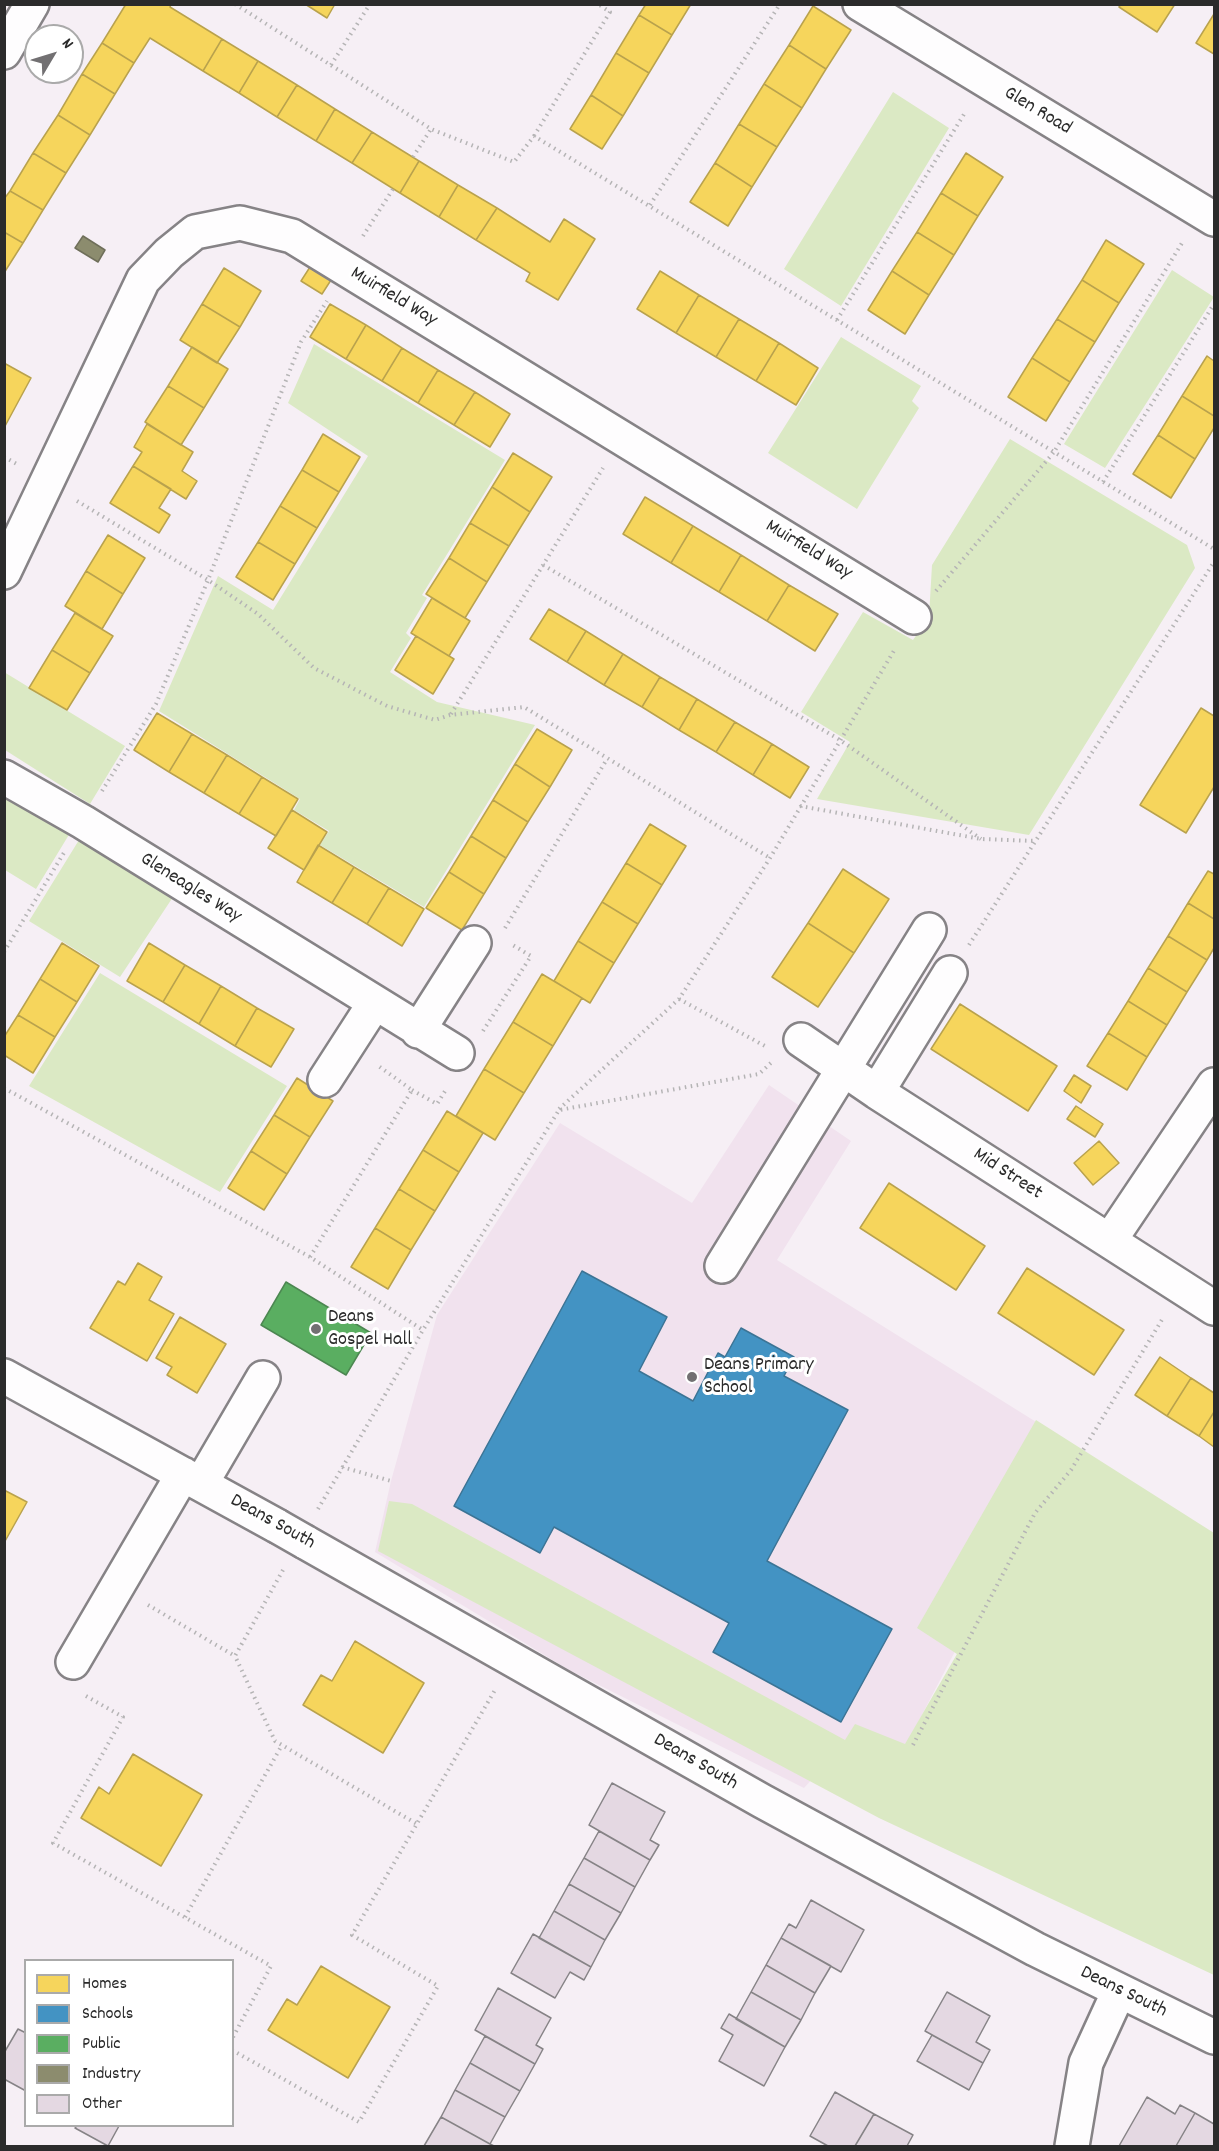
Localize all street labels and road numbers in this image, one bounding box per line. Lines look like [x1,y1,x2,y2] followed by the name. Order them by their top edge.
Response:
[999,82,1075,142] street label: Glen Road
[345,263,441,333] street label: Muirfield Way
[760,516,856,586] street label: Muirfield Way
[135,848,245,930] street label: Gleneagles Way
[968,1144,1046,1206] street label: Mid Street
[225,1490,319,1556] street label: Deans South
[648,1729,742,1797] street label: Deans South
[1076,1962,1170,2024] street label: Deans South

